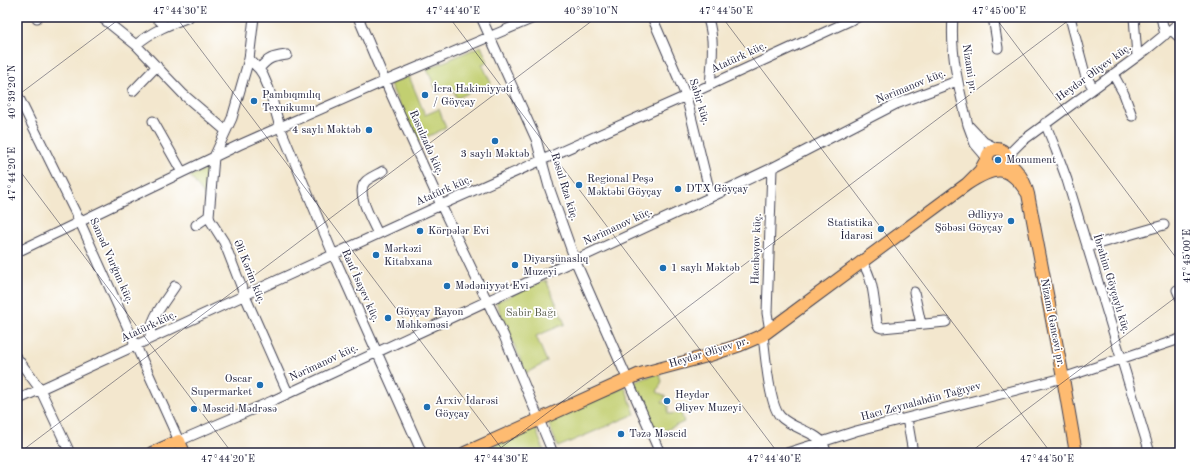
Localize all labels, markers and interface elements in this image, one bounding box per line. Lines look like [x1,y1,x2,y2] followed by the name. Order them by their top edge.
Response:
[153,6,207,16] text: 47°44'30"E
[426,6,480,16] text: 47°44'40"E
[564,6,619,16] text: 40°39'10"N
[699,6,753,16] text: 47°44'50"E
[972,6,1026,16] text: 47°45'00"E
[709,40,769,76] street label: Atatürk küç.
[1055,42,1133,104] street label: Heydər Əliyev küç.
[960,44,978,94] street label: Nizami pr.
[7,64,17,119] text: 40°39'20"N
[874,68,948,106] street label: Nərimanov küç.
[687,77,711,127] street label: Sabir küç.
[433,82,513,108] place label: İcra Hakimiyyəti / Göyçay
[262,90,321,114] place label: Pambıqmılıq Texnikumu
[420,90,430,100] marker: İcra Hakimiyyəti / Göyçay
[249,96,259,106] marker: Pambıqmılıq Texnikumu
[407,109,445,177] street label: Rəsulzadə küç.
[292,125,361,136] place label: 4 saylı Məktəb
[364,125,374,135] marker: 4 saylı Məktəb
[490,136,500,146] marker: 3 saylı Məktəb
[7,147,17,201] text: 47°44'20"E
[461,149,530,160] place label: 3 saylı Məktəb
[548,152,580,222] street label: Rəsul Rza küç.
[993,155,1003,165] marker: Monument
[1006,155,1056,166] place label: Monument
[414,174,474,208] street label: Atatürk küç.
[587,174,662,198] place label: Regional Peşə Məktəbi Göyçay
[574,180,584,190] marker: Regional Peşə Məktəbi Göyçay
[673,184,683,194] marker: DTX Göyçay
[686,184,748,195] place label: DTX Göyçay
[582,206,654,248] street label: Nərimanov küç.
[935,210,1003,234] place label: Ədliyyə Şöbəsi Göyçay
[750,213,764,285] street label: Hacıbəyov küç.
[87,216,135,306] street label: Səməd Vurğun küç.
[1006,216,1016,226] marker: Ədliyyə Şöbəsi Göyçay
[827,218,874,242] place label: Statistika İdarəsi
[876,224,886,234] marker: Statistika İdarəsi
[415,226,425,236] marker: Körpələr Evi
[428,226,489,237] place label: Körpələr Evi
[1182,229,1192,283] text: 47°45'00"E
[1091,232,1133,335] street label: İbrahim Göyçaylı küç.
[231,238,267,306] street label: Əli Kərim küç.
[384,244,433,268] place label: Mərkəzi Kitabxana
[339,247,383,324] street label: Rauf İsayev küç.
[371,250,381,260] marker: Mərkəzi Kitabxana
[523,254,589,278] place label: Diyarşünaslıq Muzeyi
[510,260,520,270] marker: Diyarşünaslıq Muzeyi
[658,263,668,273] marker: 1 saylı Məktəb
[671,263,740,274] place label: 1 saylı Məktəb
[1038,278,1066,368] street label: Nizami Gəncəvi pr.
[442,281,452,291] marker: Mədəniyyət Evi
[455,281,529,292] place label: Mədəniyyət Evi
[396,307,464,331] place label: Göyçay Rayon Məhkəməsi
[506,308,556,319] park label: Sabir Bağı
[119,309,179,345] street label: Atatürk küç.
[383,313,393,323] marker: Göyçay Rayon Məhkəməsi
[668,336,750,370] street label: Heydər Əliyev pr.
[288,342,360,384] street label: Nərimanov küç.
[191,374,252,398] place label: Oscar Supermarket
[255,380,265,390] marker: Oscar Supermarket
[860,381,982,423] street label: Hacı Zeynalabdin Tağıyev
[675,390,741,414] place label: Heydər Əliyev Muzeyi
[435,394,498,420] place label: Arxiv İdarəsi Göyçay
[662,396,672,406] marker: Heydər Əliyev Muzeyi
[422,402,432,412] marker: Arxiv İdarəsi Göyçay
[189,404,199,414] marker: Məscid Mədrəsə
[202,404,277,415] place label: Məscid Mədrəsə
[616,429,626,439] marker: Təzə Məscid
[629,429,687,440] place label: Təzə Məscid
[201,454,255,464] text: 47°44'20"E
[474,454,528,464] text: 47°44'30"E
[747,454,801,464] text: 47°44'40"E
[1020,454,1074,464] text: 47°44'50"E

